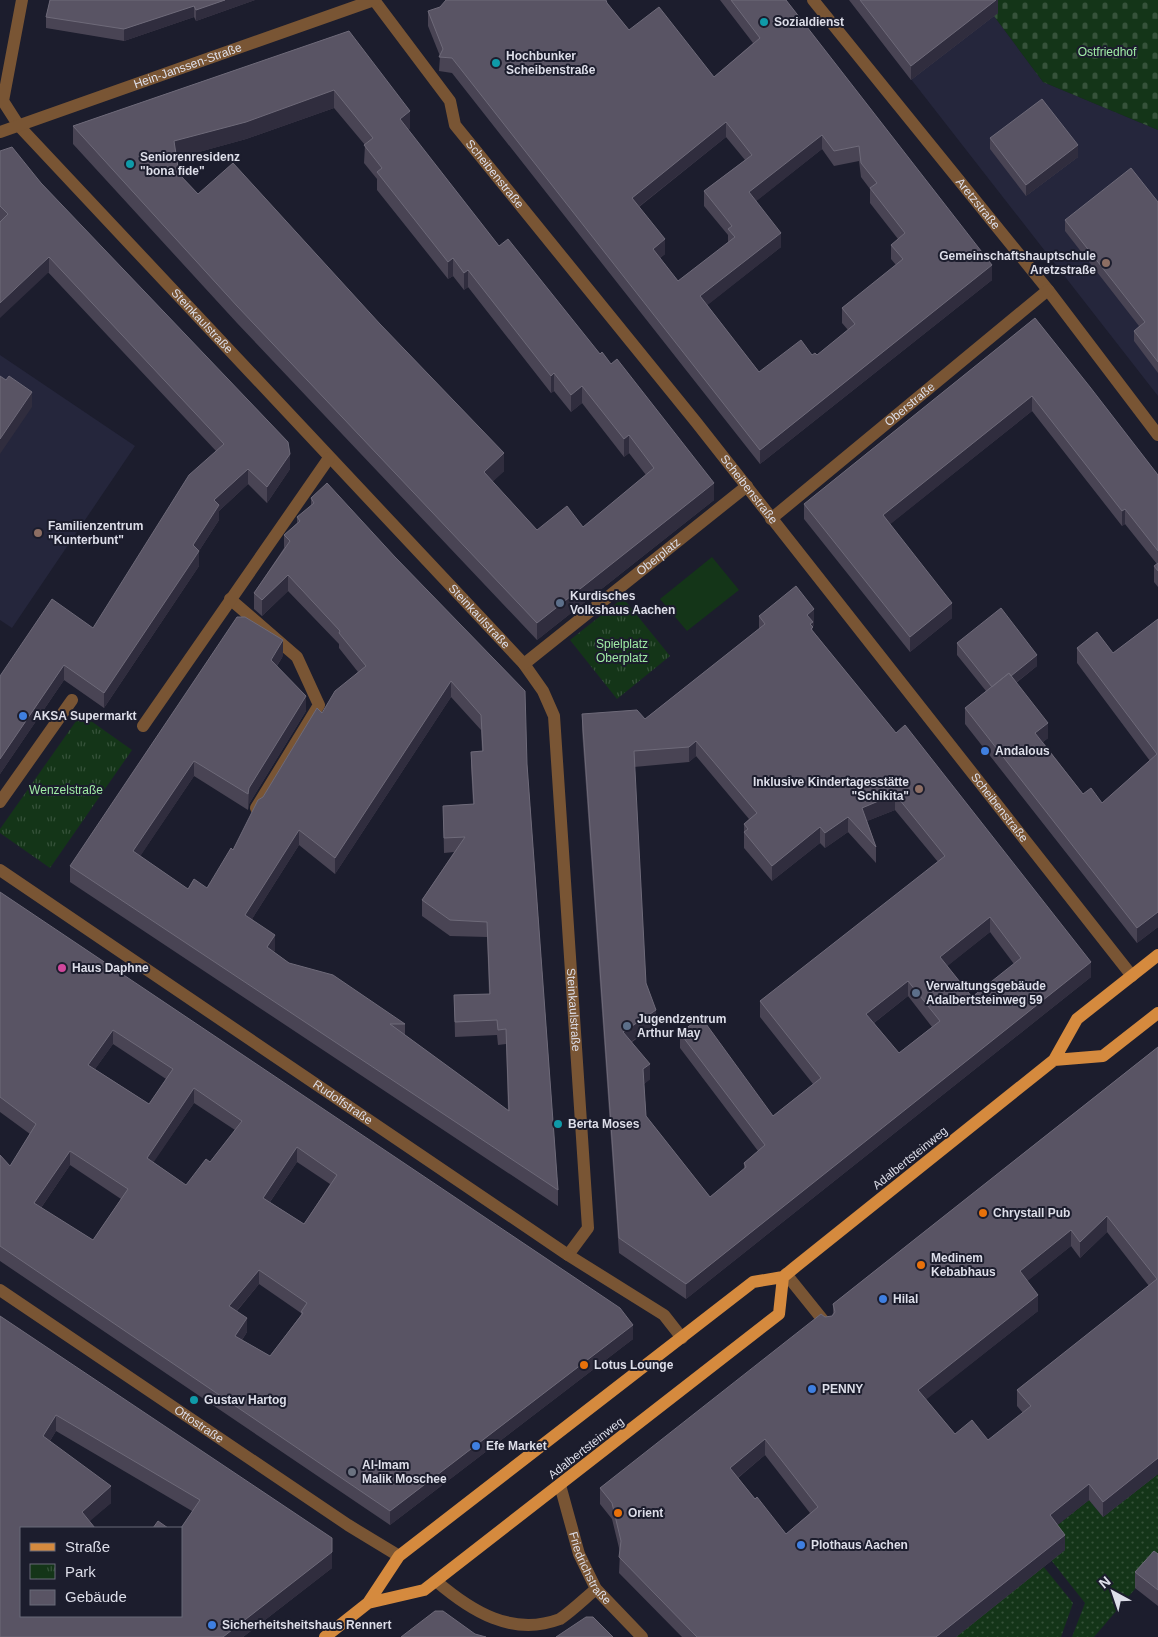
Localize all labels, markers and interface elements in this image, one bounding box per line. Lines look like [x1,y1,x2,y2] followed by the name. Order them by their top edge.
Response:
[774,15,844,29] place label: Sozialdienst
[758,16,770,28] marker: Sozialdienst
[132,40,244,91] street label: Hein-Janssen-Straße
[1078,45,1137,59] park label: Ostfriedhof
[506,49,596,77] place label: Hochbunker Scheibenstraße
[490,57,502,69] marker: Hochbunker Scheibenstraße
[463,137,527,211] street label: Scheibenstraße
[140,150,240,178] place label: Seniorenresidenz "bona fide"
[124,158,136,170] marker: Seniorenresidenz "bona fide"
[953,175,1003,232] street label: Aretzstraße
[939,249,1096,277] place label: Gemeinschaftshauptschule Aretzstraße
[1100,257,1112,269] marker: Gemeinschaftshauptschule Aretzstraße
[168,286,236,357] street label: Steinkaulstraße
[882,379,938,429] street label: Oberstraße
[717,452,781,527] street label: Scheibenstraße
[48,519,143,547] place label: Familienzentrum "Kunterbunt"
[32,527,44,539] marker: Familienzentrum "Kunterbunt"
[634,535,683,578] street label: Oberplatz
[446,581,513,652] street label: Steinkaulstraße
[570,589,675,617] place label: Kurdisches Volkshaus Aachen
[554,597,566,609] marker: Kurdisches Volkshaus Aachen
[596,637,648,665] park label: Spielplatz Oberplatz
[33,709,137,723] place label: AKSA Supermarkt
[17,710,29,722] marker: AKSA Supermarkt
[995,744,1050,758] place label: Andalous
[979,745,991,757] marker: Andalous
[968,770,1031,845] street label: Scheibenstraße
[753,775,909,803] place label: Inklusive Kindertagesstätte "Schikita"
[29,783,103,797] park label: Wenzelstraße
[913,783,925,795] marker: Inklusive Kindertagesstätte "Schikita"
[72,961,149,975] place label: Haus Daphne
[56,962,68,974] marker: Haus Daphne
[564,968,583,1052] street label: Steinkaulstraße
[926,979,1046,1007] place label: Verwaltungsgebäude Adalbertsteinweg 59
[910,987,922,999] marker: Verwaltungsgebäude Adalbertsteinweg 59
[637,1012,726,1040] place label: Jugendzentrum Arthur May
[621,1020,633,1032] marker: Jugendzentrum Arthur May
[310,1077,375,1128] street label: Rudolfstraße
[568,1117,640,1131] place label: Berta Moses
[552,1118,564,1130] marker: Berta Moses
[870,1124,950,1192] street label: Adalbertsteinweg
[993,1206,1070,1220] place label: Chrystall Pub
[977,1207,989,1219] marker: Chrystall Pub
[931,1251,996,1279] place label: Medinem Kebabhaus
[915,1259,927,1271] marker: Medinem Kebabhaus
[893,1292,918,1306] place label: Hilal
[877,1293,889,1305] marker: Hilal
[594,1358,674,1372] place label: Lotus Lounge
[578,1359,590,1371] marker: Lotus Lounge
[822,1382,863,1396] place label: PENNY
[806,1383,818,1395] marker: PENNY
[204,1393,287,1407] place label: Gustav Hartog
[188,1394,200,1406] marker: Gustav Hartog
[171,1403,227,1446] street label: Ottostraße
[545,1414,627,1482] street label: Adalbertsteinweg
[486,1439,547,1453] place label: Efe Market
[470,1440,482,1452] marker: Efe Market
[362,1458,447,1486] place label: Al-Imam Malik Moschee
[346,1466,358,1478] marker: Al-Imam Malik Moschee
[628,1506,663,1520] place label: Orient
[612,1507,624,1519] marker: Orient
[20,1527,182,1617] legend
[566,1530,614,1608] street label: Friedrichstraße
[65,1538,110,1555] text: Straße
[811,1538,908,1552] place label: Plothaus Aachen
[795,1539,807,1551] marker: Plothaus Aachen
[65,1563,96,1580] text: Park
[1088,1567,1138,1617] north arrow
[1096,1573,1114,1591] text: N
[65,1588,127,1605] text: Gebäude
[222,1618,391,1632] place label: Sicherheitsheitshaus Rennert
[206,1619,218,1631] marker: Sicherheitsheitshaus Rennert

